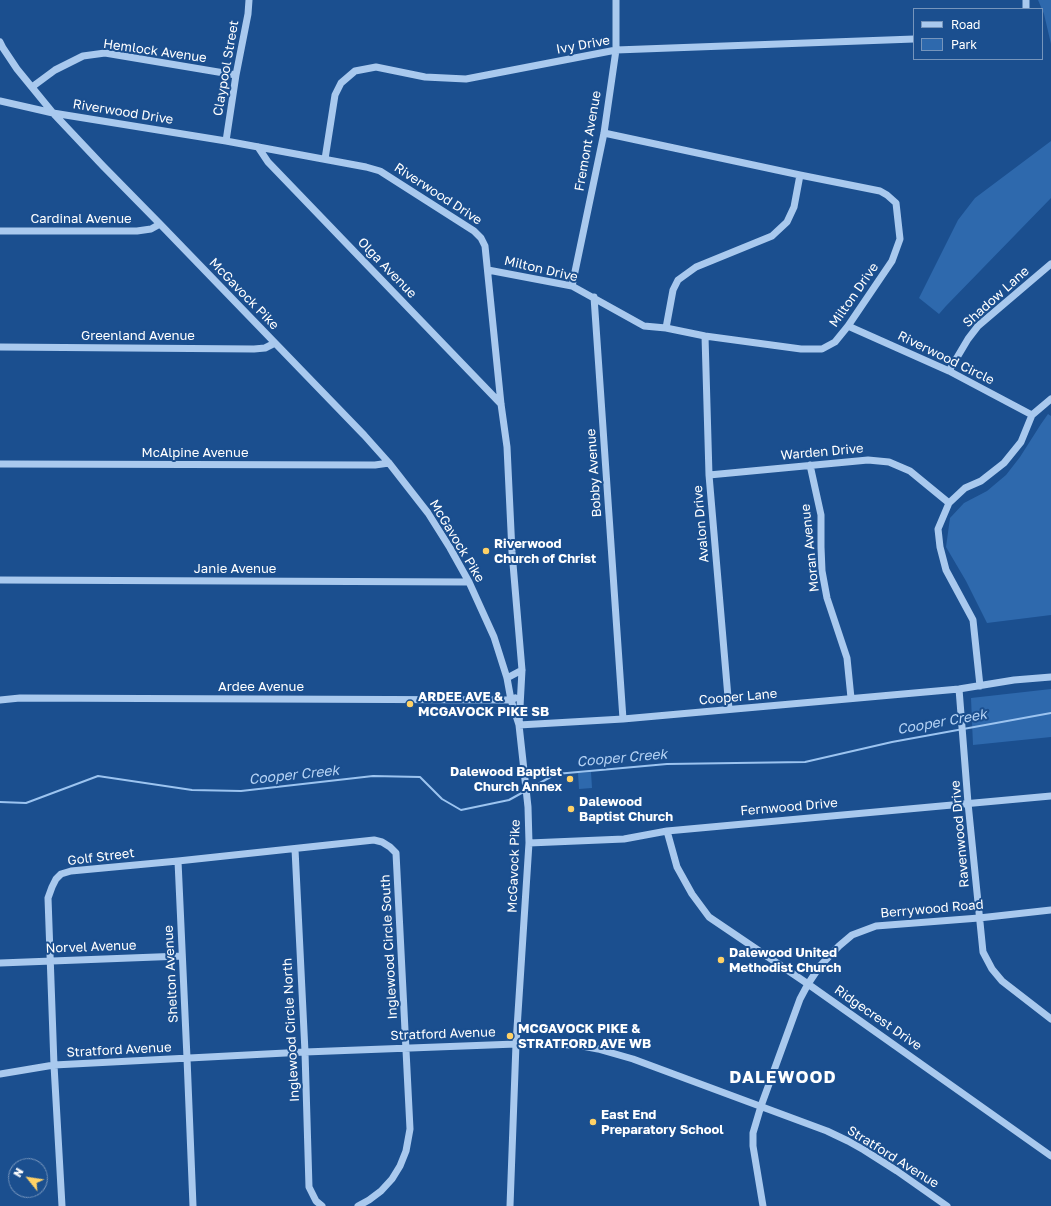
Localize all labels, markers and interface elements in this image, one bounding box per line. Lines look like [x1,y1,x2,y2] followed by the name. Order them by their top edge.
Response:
[913,8,1043,60] legend
[951,17,980,32] text: Road
[210,19,242,117] street label: Claypool Street
[555,33,611,57] street label: Ivy Drive
[102,36,208,66] street label: Hemlock Avenue
[951,37,977,52] text: Park
[571,90,605,192] street label: Fremont Avenue
[72,96,174,128] street label: Riverwood Drive
[391,160,485,228] street label: Riverwood Drive
[30,211,132,227] street label: Cardinal Avenue
[354,234,420,302] street label: Olga Avenue
[503,253,579,285] street label: Milton Drive
[206,255,282,333] street label: McGavock Pike
[826,260,882,330] street label: Milton Drive
[960,263,1032,331] street label: Shadow Lane
[81,328,195,344] street label: Greenland Avenue
[895,328,997,388] street label: Riverwood Circle
[583,428,605,518] street label: Bobby Avenue
[780,441,864,463] street label: Warden Drive
[141,445,249,461] street label: McAlpine Avenue
[690,485,712,563] street label: Avalon Drive
[426,497,488,585] street label: McGavock Pike
[798,503,822,593] street label: Moran Avenue
[494,536,596,567] place label: Riverwood Church of Christ
[481,546,491,556] marker: Riverwood Church of Christ
[194,561,276,577] street label: Janie Avenue
[218,679,304,695] street label: Ardee Avenue
[698,686,778,708] street label: Cooper Lane
[418,689,549,720] place label: ARDEE AVE & MCGAVOCK PIKE SB
[405,699,415,709] marker: ARDEE AVE & MCGAVOCK PIKE SB
[896,706,988,738] water label: Cooper Creek
[576,746,668,770] water label: Cooper Creek
[248,762,340,788] water label: Cooper Creek
[450,764,562,795] place label: Dalewood Baptist Church Annex
[565,774,575,784] marker: Dalewood Baptist Church Annex
[948,780,972,888] street label: Ravenwood Drive
[579,794,673,825] place label: Dalewood Baptist Church
[740,795,838,819] street label: Fernwood Drive
[566,804,576,814] marker: Dalewood Baptist Church
[505,819,523,913] street label: McGavock Pike
[67,845,135,869] street label: Golf Street
[377,874,401,1020] street label: Inglewood Circle South
[880,897,984,921] street label: Berrywood Road
[161,925,181,1023] street label: Shelton Avenue
[45,938,137,956] street label: Norvel Avenue
[729,945,841,976] place label: Dalewood United Methodist Church
[716,955,726,965] marker: Dalewood United Methodist Church
[279,958,303,1102] street label: Inglewood Circle North
[831,982,925,1054] street label: Ridgecrest Drive
[518,1021,651,1052] place label: MCGAVOCK PIKE & STRATFORD AVE WB
[390,1024,496,1044] street label: Stratford Avenue
[505,1031,515,1041] marker: MCGAVOCK PIKE & STRATFORD AVE WB
[66,1039,172,1061] street label: Stratford Avenue
[729,1068,837,1088] district label: DALEWOOD
[601,1107,724,1138] place label: East End Preparatory School
[588,1117,598,1127] marker: East End Preparatory School
[844,1123,942,1191] street label: Stratford Avenue
[8,1158,48,1198] north arrow
[10,1165,26,1179] text: N

